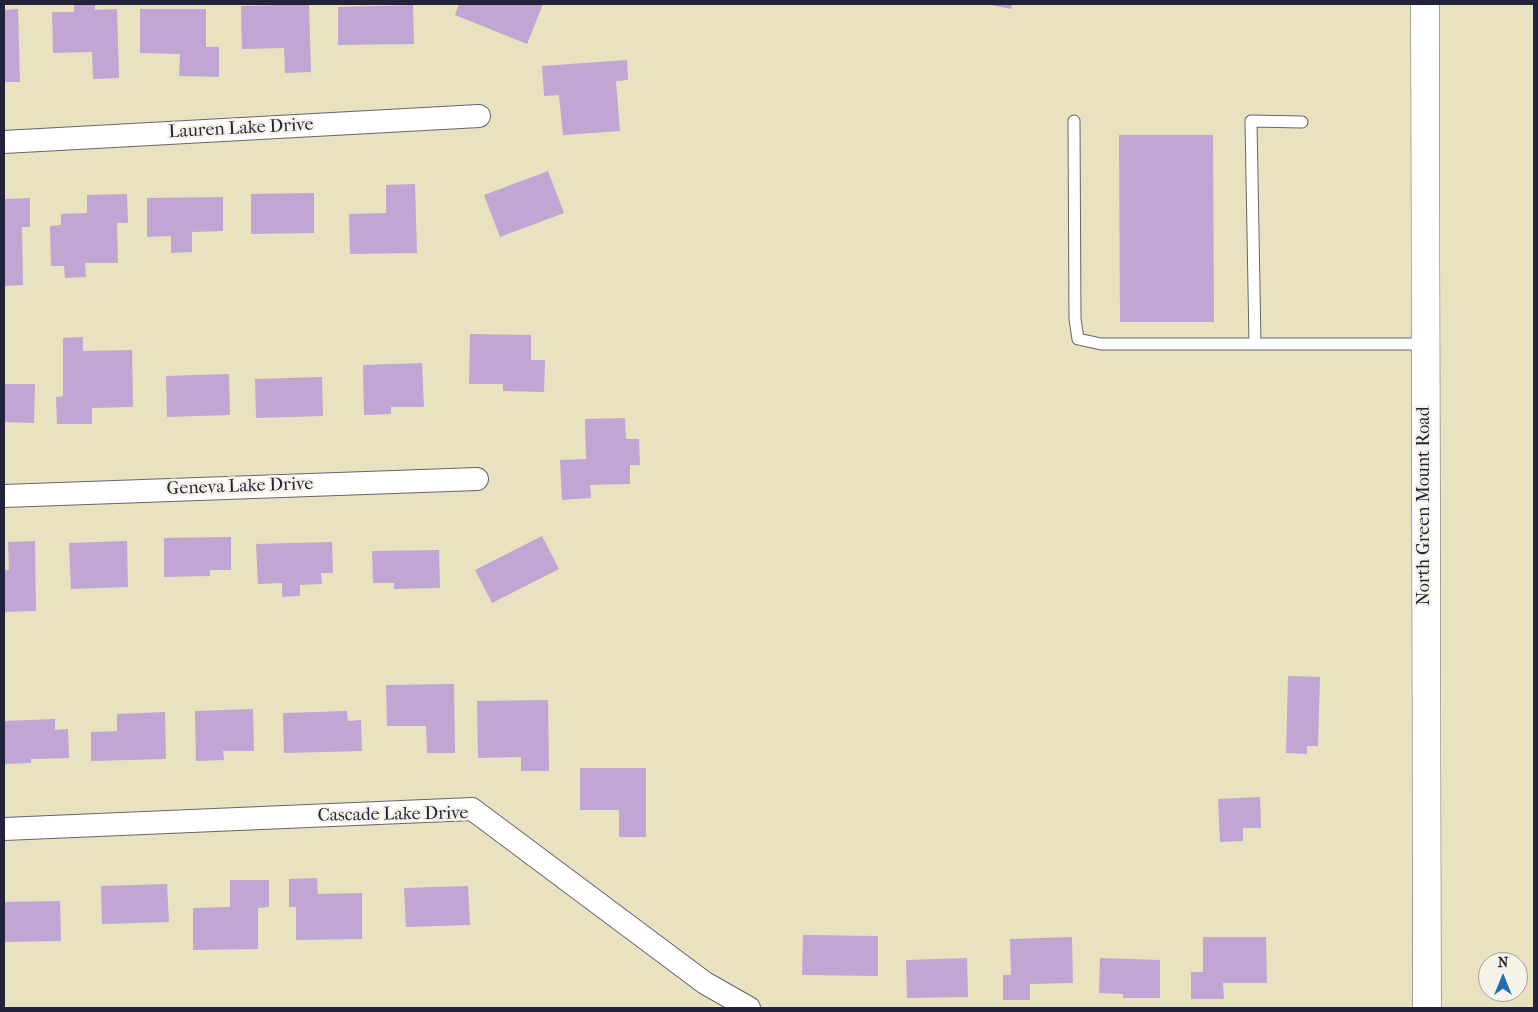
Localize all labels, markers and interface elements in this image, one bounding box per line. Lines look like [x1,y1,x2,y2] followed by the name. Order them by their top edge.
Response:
[168,114,314,144] street label: Lauren Lake Drive
[1414,407,1436,605] street label: North Green Mount Road
[166,474,314,500] street label: Geneva Lake Drive
[317,803,469,827] street label: Cascade Lake Drive
[1478,952,1528,1002] north arrow
[1498,954,1508,971] text: N

